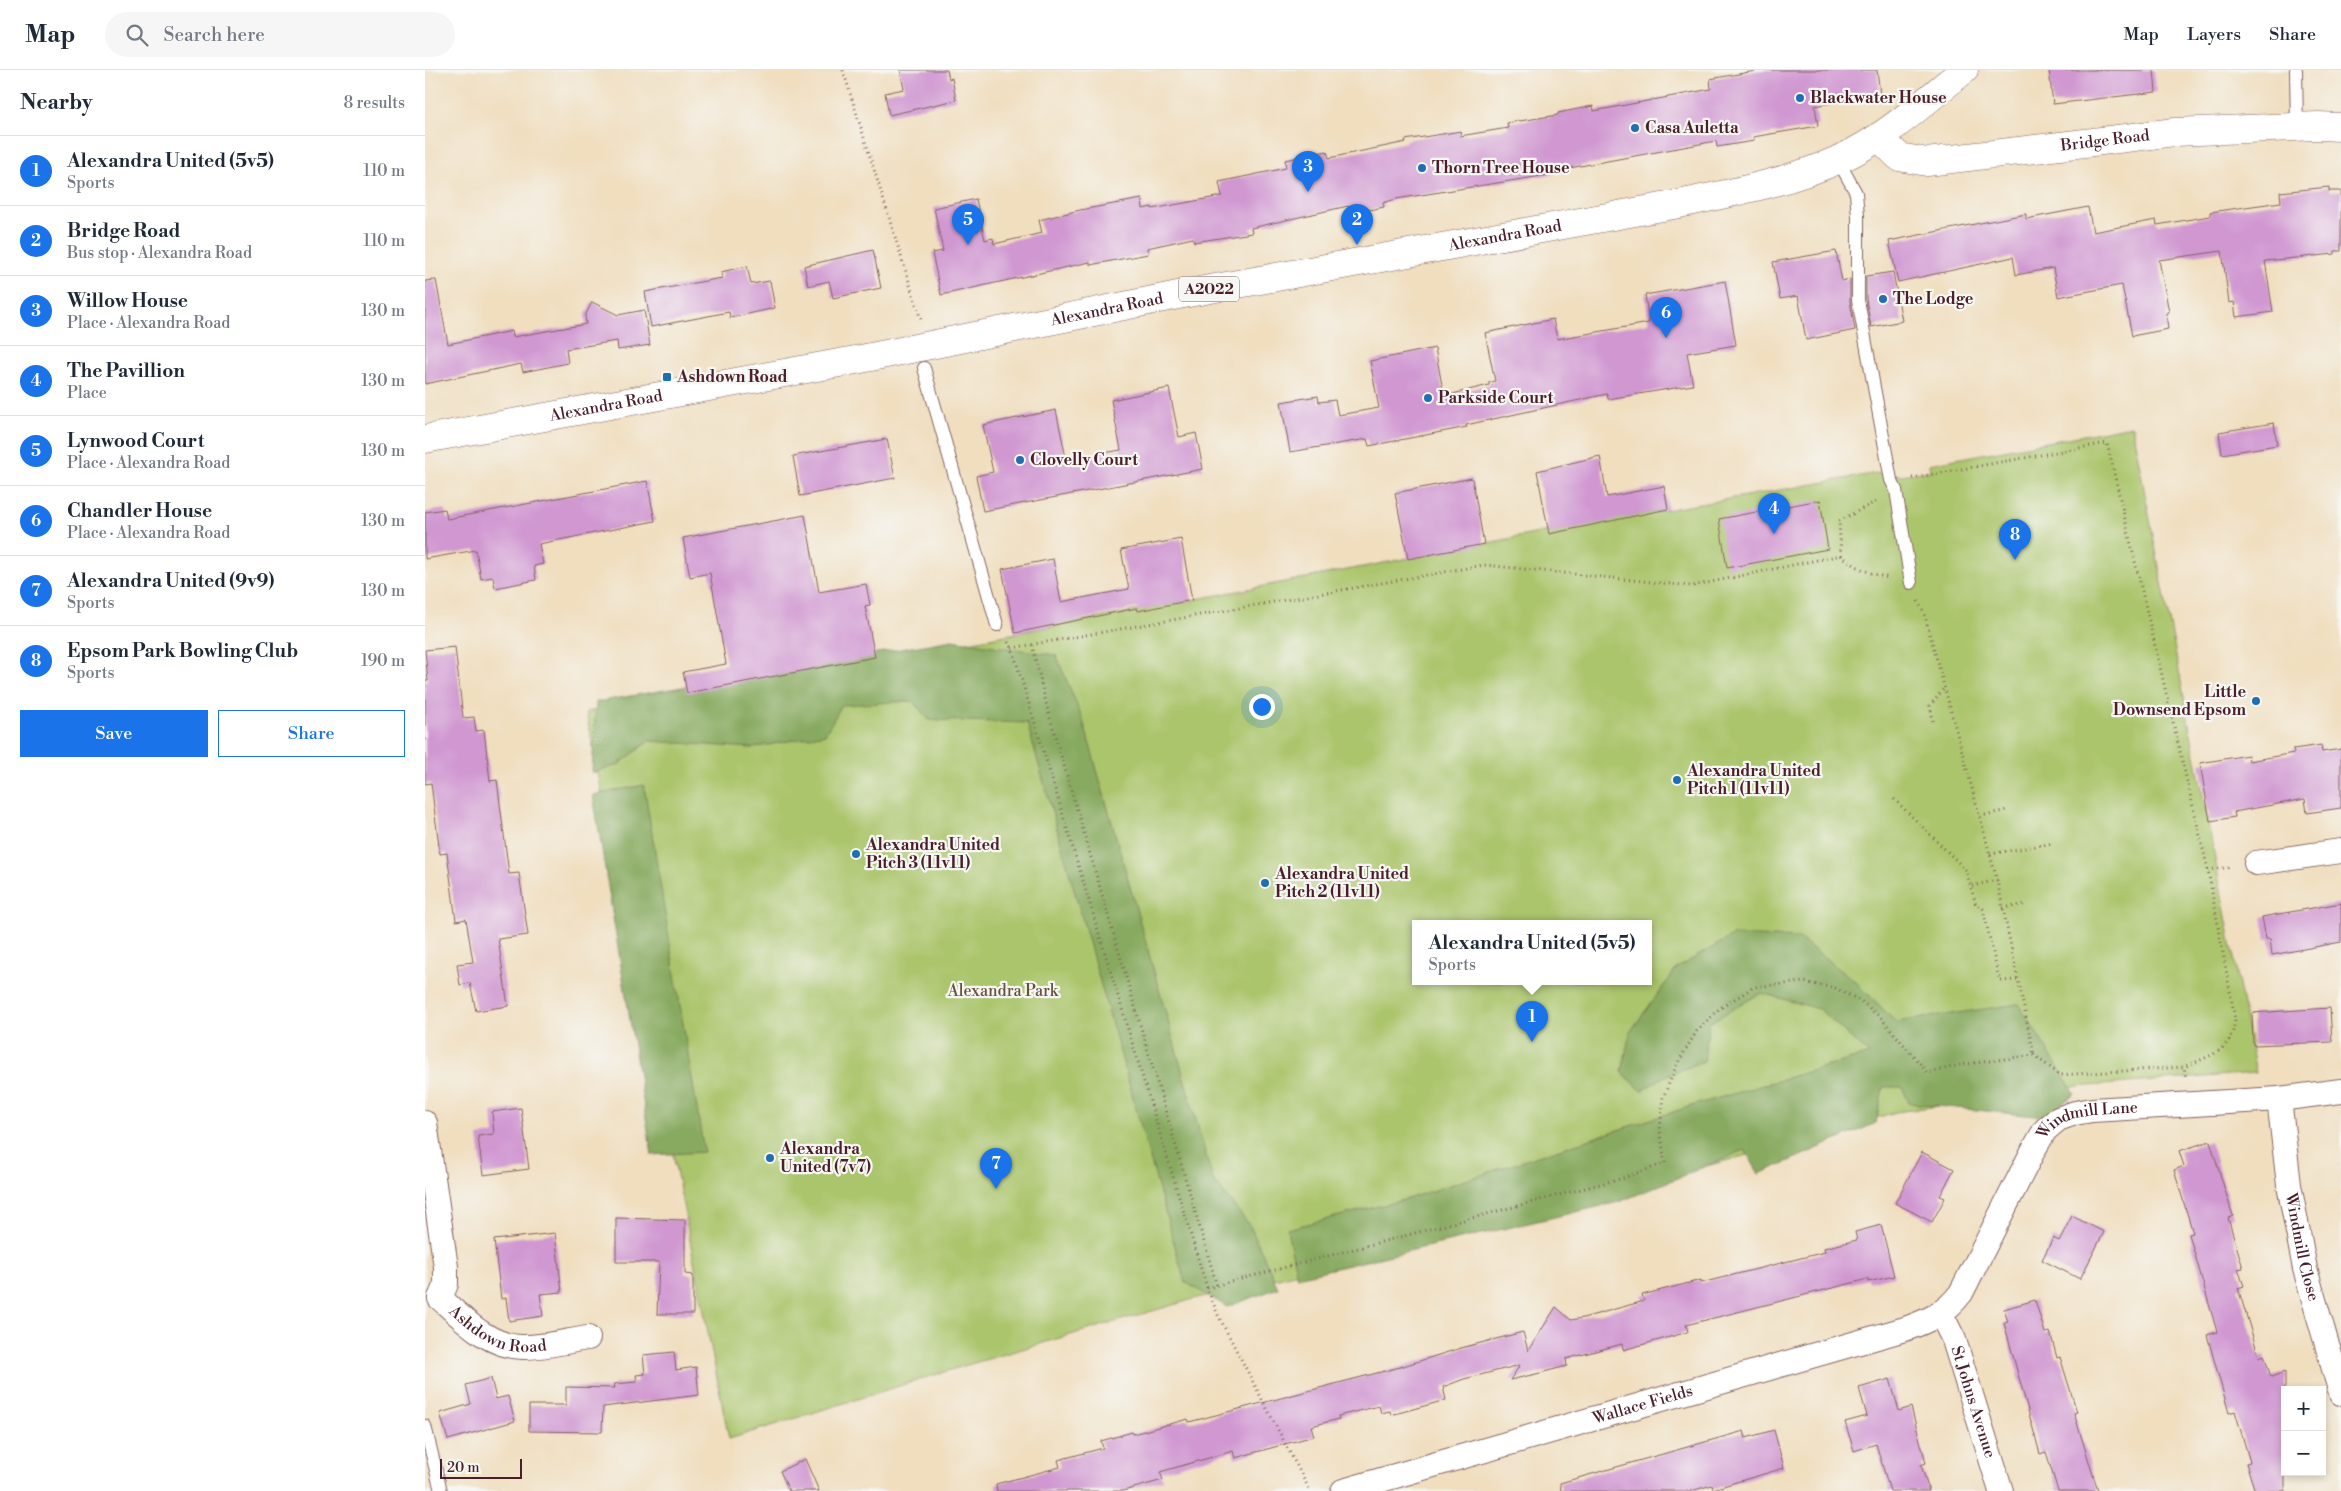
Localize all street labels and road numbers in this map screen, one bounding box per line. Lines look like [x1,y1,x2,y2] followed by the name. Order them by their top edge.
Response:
[2058,125,2151,156] street label: Bridge Road
[1446,216,1563,256] street label: Alexandra Road
[1179,276,1239,302] road number: A2022
[1048,288,1165,331] street label: Alexandra Road
[547,386,664,426] street label: Alexandra Road
[2032,1097,2138,1143] street label: Windmill Lane
[2281,1191,2324,1303] street label: Windmill Close
[444,1301,548,1357] street label: Ashdown Road
[1946,1344,2000,1460] street label: St Johns Avenue
[1589,1381,1695,1429] street label: Wallace Fields

